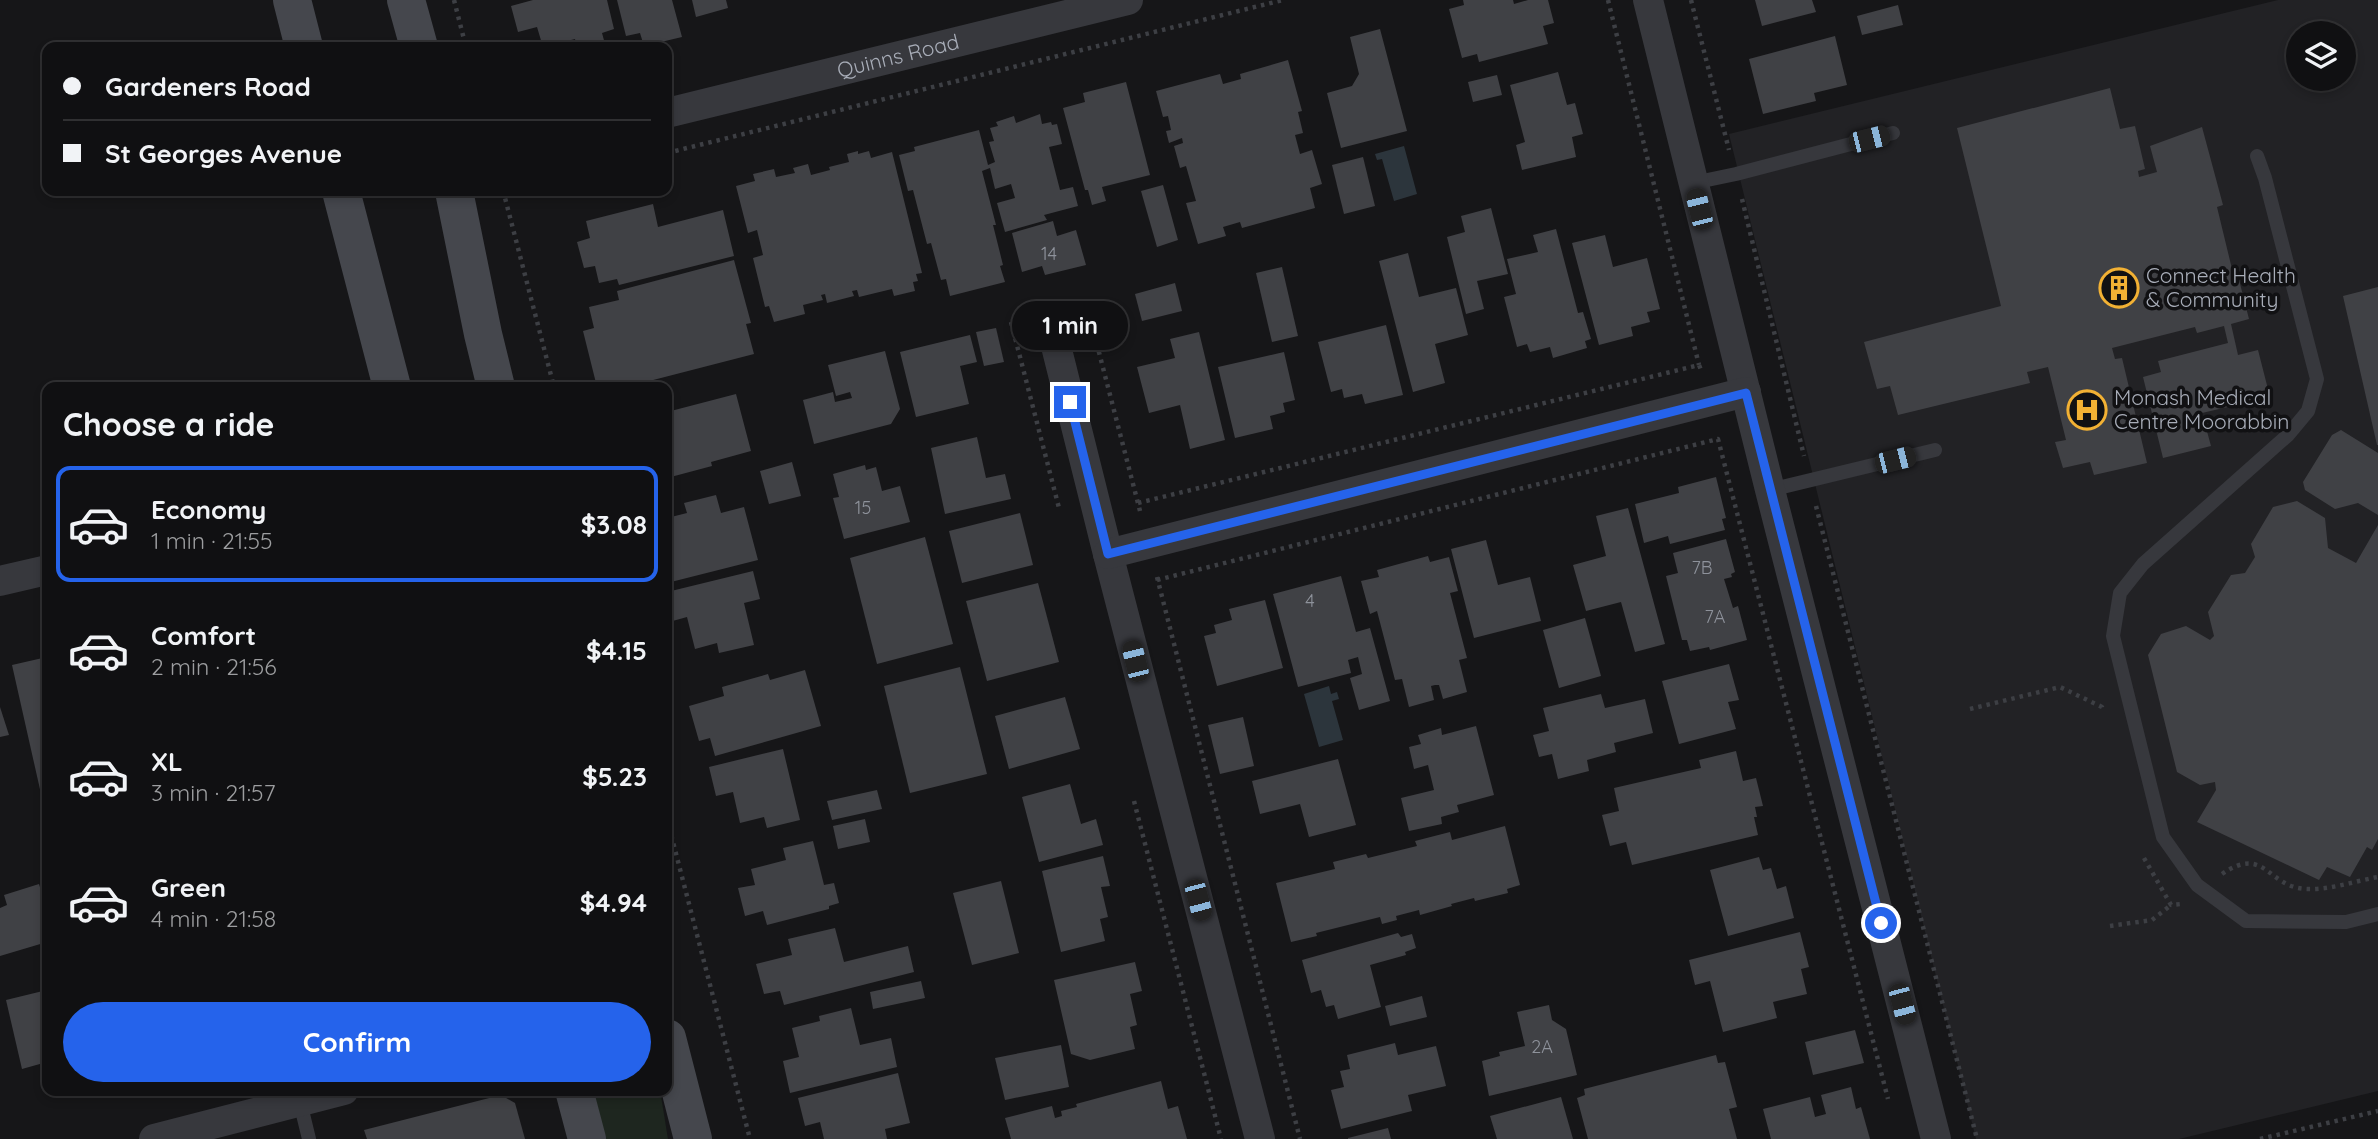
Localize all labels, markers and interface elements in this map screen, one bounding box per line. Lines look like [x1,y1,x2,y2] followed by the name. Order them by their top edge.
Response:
[2286,21,2356,91] map controls
[2286,21,2356,91] button: layers
[834,28,962,83] street label: Quinns Road
[105,70,311,103] text: Gardeners Road
[1847,124,1892,154] car
[105,137,342,170] text: St Georges Avenue
[1684,186,1715,232] car
[1041,242,1057,265] house number: 14
[2146,262,2296,312] place label: Connect Health & Community
[2098,267,2140,309] building icon: Connect Health & Community
[1012,300,1128,350] callout: 1 min
[1042,311,1098,340] text: 1 min
[2114,384,2289,434] place label: Monash Medical Centre Moorabbin
[1054,386,1086,418] route end
[2066,389,2108,431] hospital icon: Monash Medical Centre Moorabbin
[63,404,275,444] text: Choose a ride
[1873,445,1918,475] car
[67,493,130,556] icon: car
[151,493,266,526] text: Economy
[855,496,871,519] house number: 15
[581,508,647,541] text: $3.08
[151,526,273,555] text: 1 min · 21:55
[1692,556,1712,579] house number: 7B
[1305,589,1315,612] house number: 4
[1705,605,1726,628] house number: 7A
[67,619,130,682] icon: car
[151,619,256,652] text: Comfort
[586,634,647,667] text: $4.15
[1120,638,1151,684] car
[151,652,277,681] text: 2 min · 21:56
[67,745,130,808] icon: car
[151,745,183,778] text: XL
[582,760,647,793] text: $5.23
[151,778,275,807] text: 3 min · 21:57
[67,871,130,934] icon: car
[151,871,226,904] text: Green
[1183,877,1214,923] car
[580,886,647,919] text: $4.94
[151,904,276,933] text: 4 min · 21:58
[1865,907,1897,939] route start
[1887,981,1918,1027] car
[63,1002,651,1082] button: Confirm
[1531,1035,1553,1058] house number: 2A

